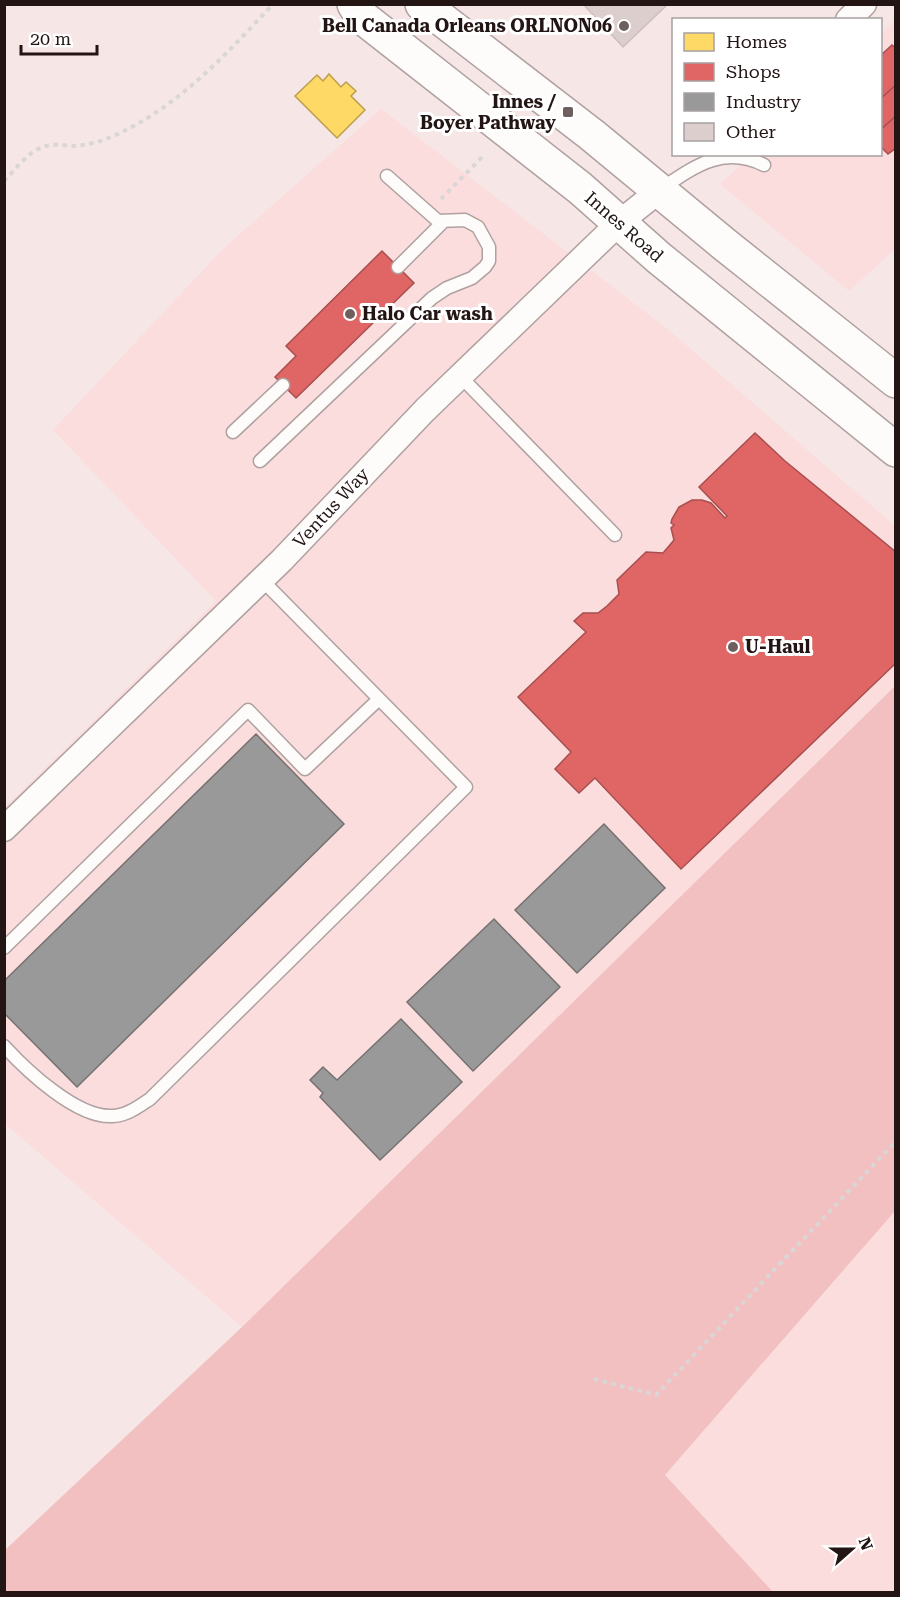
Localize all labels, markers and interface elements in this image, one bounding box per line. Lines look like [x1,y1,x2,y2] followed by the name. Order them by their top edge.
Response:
[322,15,612,36] place label: Bell Canada Orleans ORLNON06
[21,18,98,56] scale bar
[672,18,882,156] legend
[617,19,631,33] marker: Bell Canada Orleans ORLNON06
[30,28,71,49] text: 20 m
[726,31,787,52] text: Homes
[726,61,780,82] text: Shops
[420,91,557,133] place label: Innes / Boyer Pathway
[726,91,801,112] text: Industry
[561,105,575,119] marker: Innes / Boyer Pathway
[726,121,776,142] text: Other
[581,187,668,267] street label: Innes Road
[362,303,493,324] place label: Halo Car wash
[343,307,357,321] marker: Halo Car wash
[288,463,373,552] street label: Ventus Way
[745,636,810,657] place label: U-Haul
[726,640,740,654] marker: U-Haul
[822,1519,882,1579] north arrow
[854,1535,877,1553] text: N

